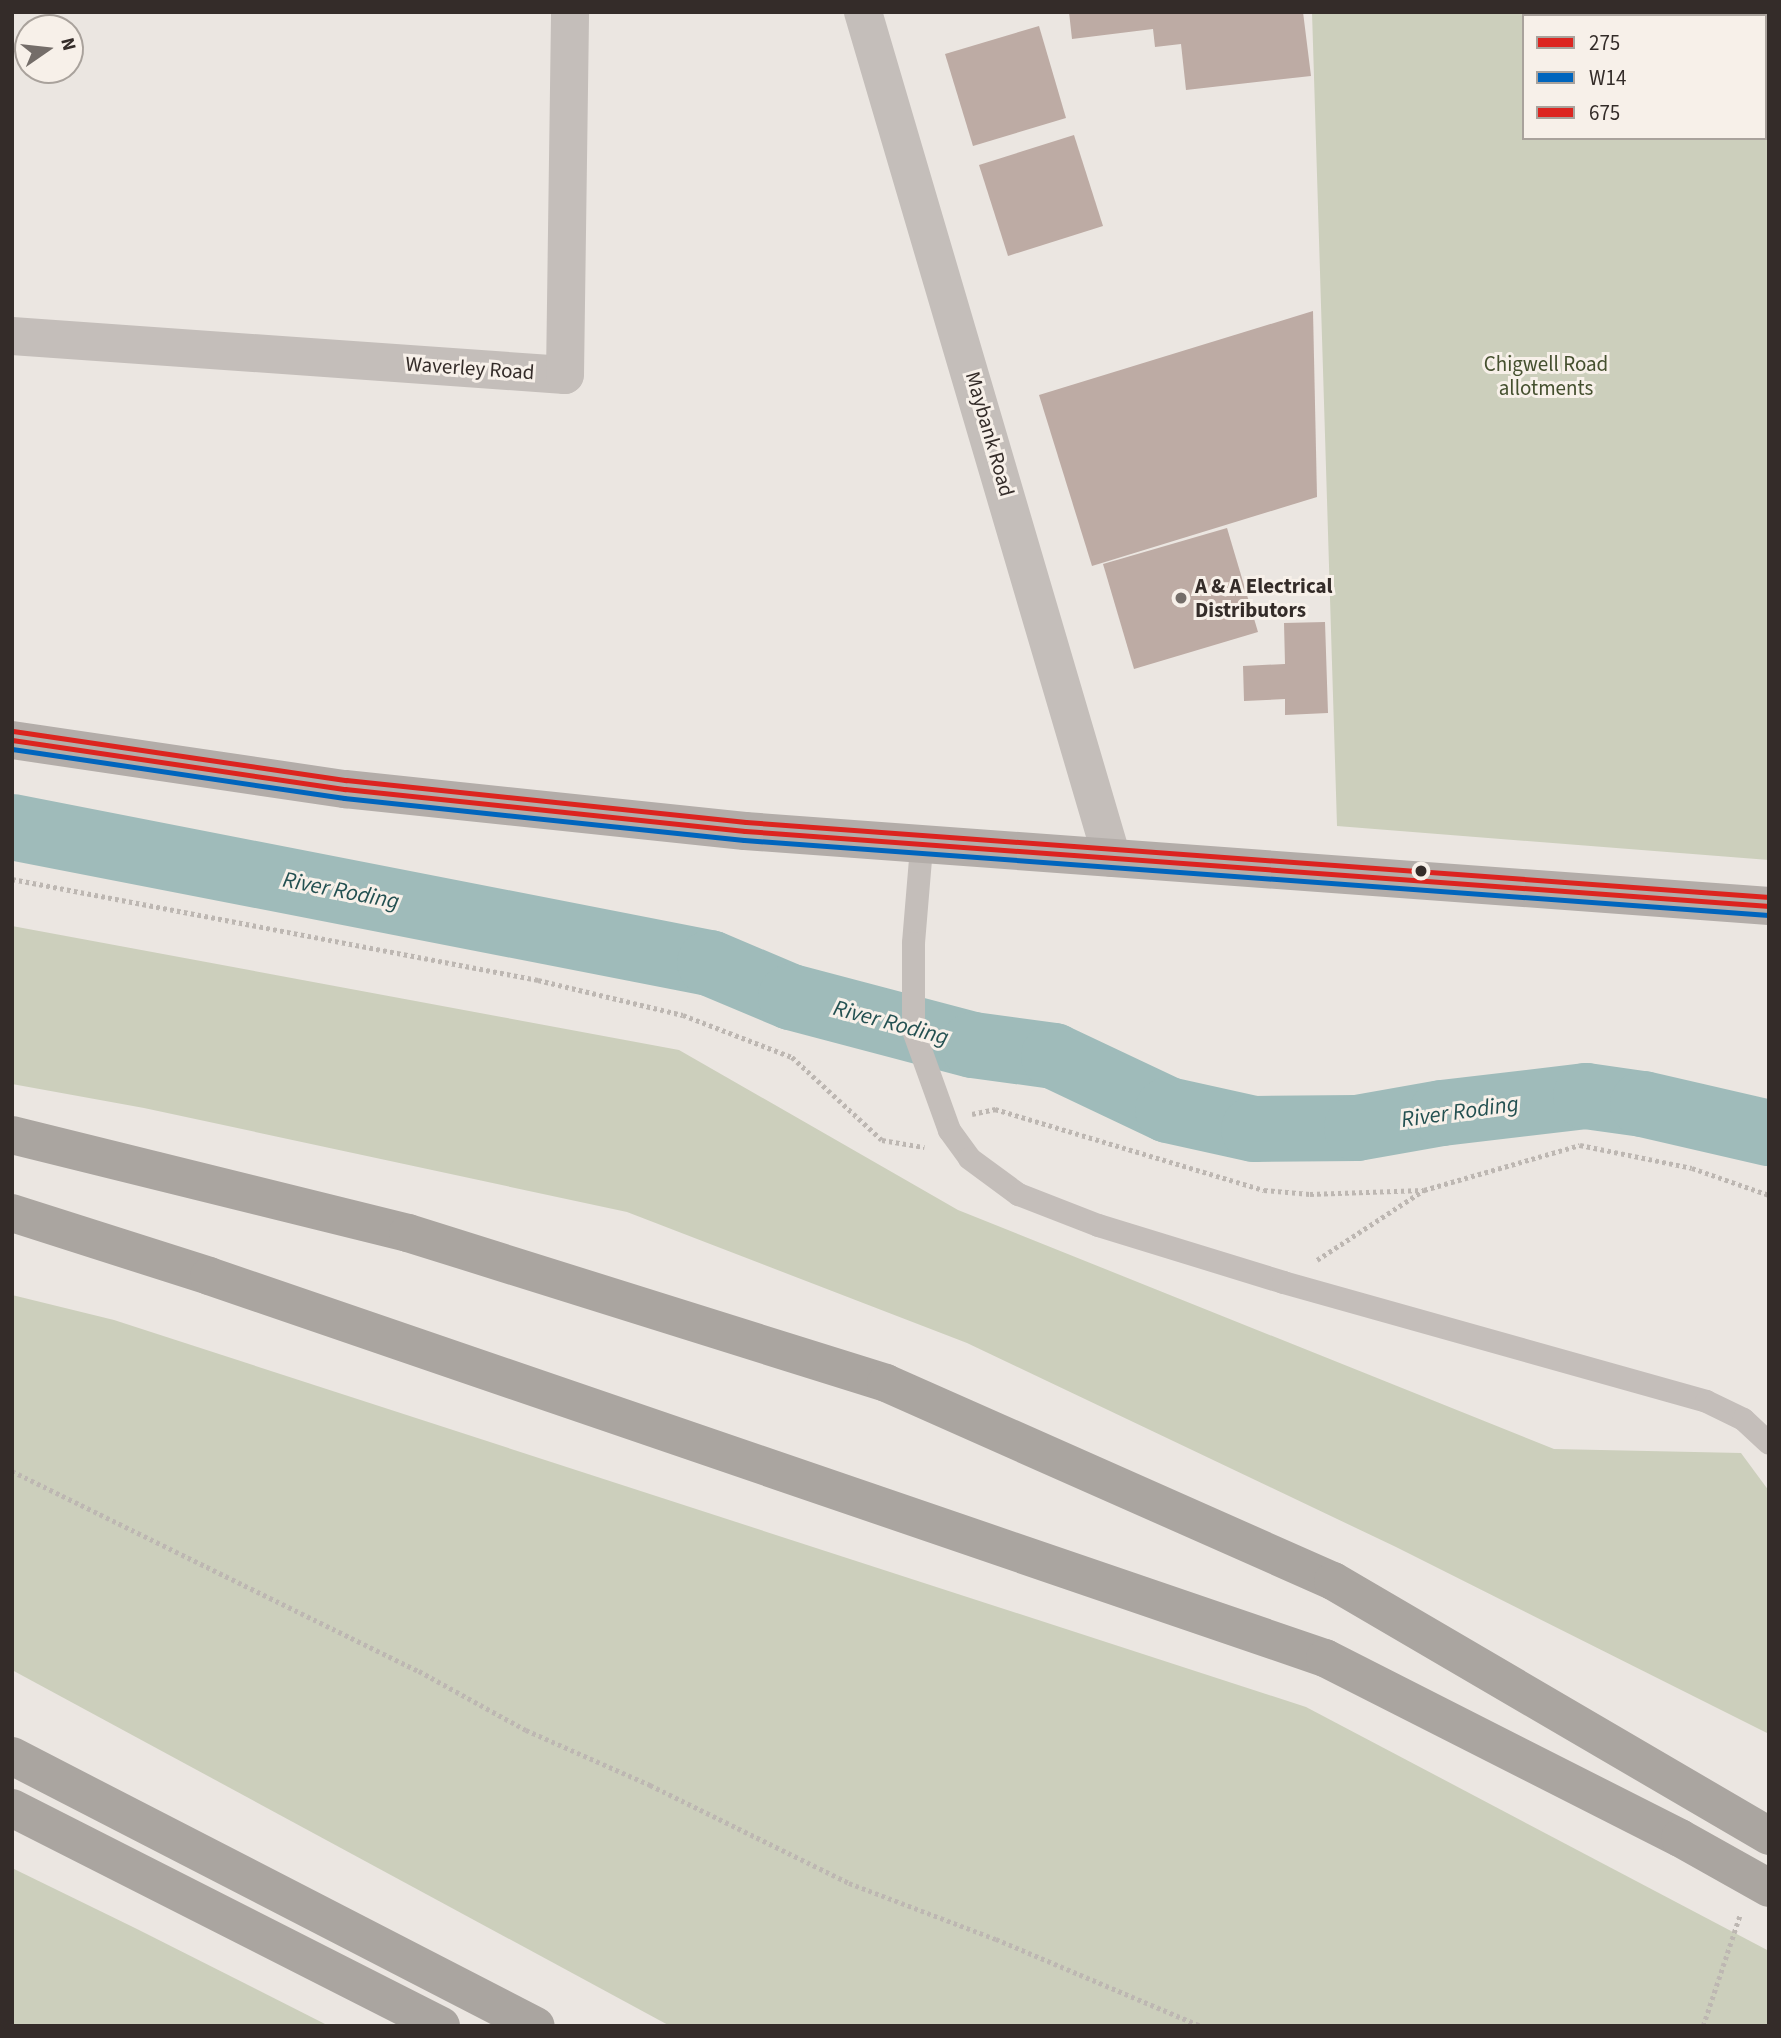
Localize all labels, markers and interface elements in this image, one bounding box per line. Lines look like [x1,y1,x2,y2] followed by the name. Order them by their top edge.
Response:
[14,14,84,84] north arrow
[1522,14,1767,140] legend
[1589,28,1620,58] text: 275
[53,35,83,54] text: N
[1589,63,1626,93] text: W14
[1589,98,1620,128] text: 675
[405,351,535,385] street label: Waverley Road
[1484,351,1608,401] park label: Chigwell Road allotments
[960,369,1020,499] street label: Maybank Road
[1195,573,1333,623] place label: A & A Electrical Distributors
[1173,590,1189,606] marker: A & A Electrical Distributors
[1414,864,1428,878] unlabelled marker
[280,866,402,916] water label: River Roding
[830,994,952,1052] water label: River Roding
[1399,1090,1521,1134] water label: River Roding

